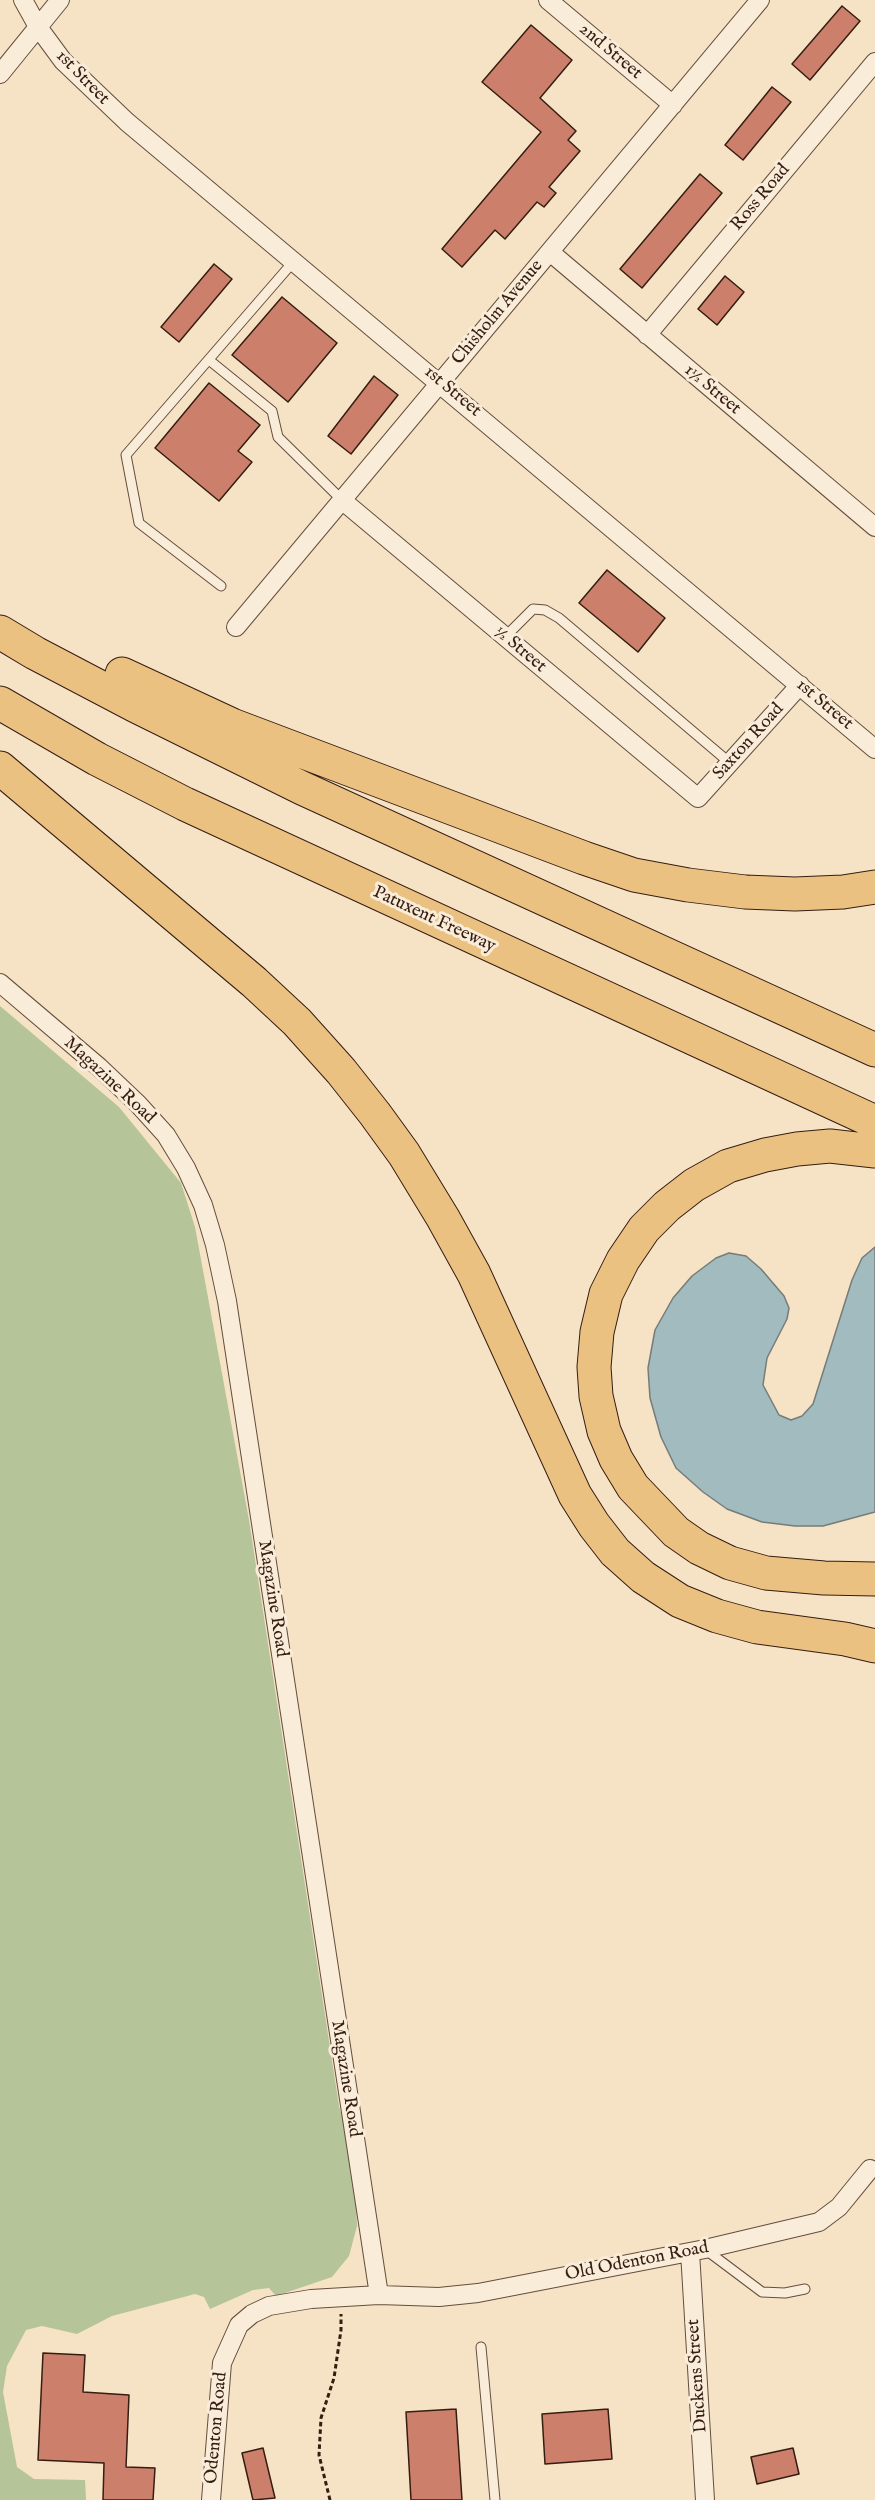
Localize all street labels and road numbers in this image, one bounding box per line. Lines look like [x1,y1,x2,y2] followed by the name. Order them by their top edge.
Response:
[574,19,646,85] street label: 2nd Street
[51,46,113,110] street label: 1st Street
[727,160,795,236] street label: Ross Road
[448,256,548,370] street label: Chisholm Avenue
[679,360,745,420] street label: 1½ Street
[419,362,485,422] street label: 1st Street
[490,622,550,678] street label: ½ Street
[791,675,857,735] street label: 1st Street
[709,699,789,785] street label: Saxton Road
[369,882,499,958] street label: Patuxent Freeway
[59,1033,159,1129] street label: Magazine Road
[252,1539,292,1659] street label: Magazine Road
[325,2019,365,2139] street label: Magazine Road
[563,2238,711,2286] street label: Old Odenton Road
[683,2318,713,2434] street label: Duckens Street
[201,2371,233,2485] street label: Odenton Road

